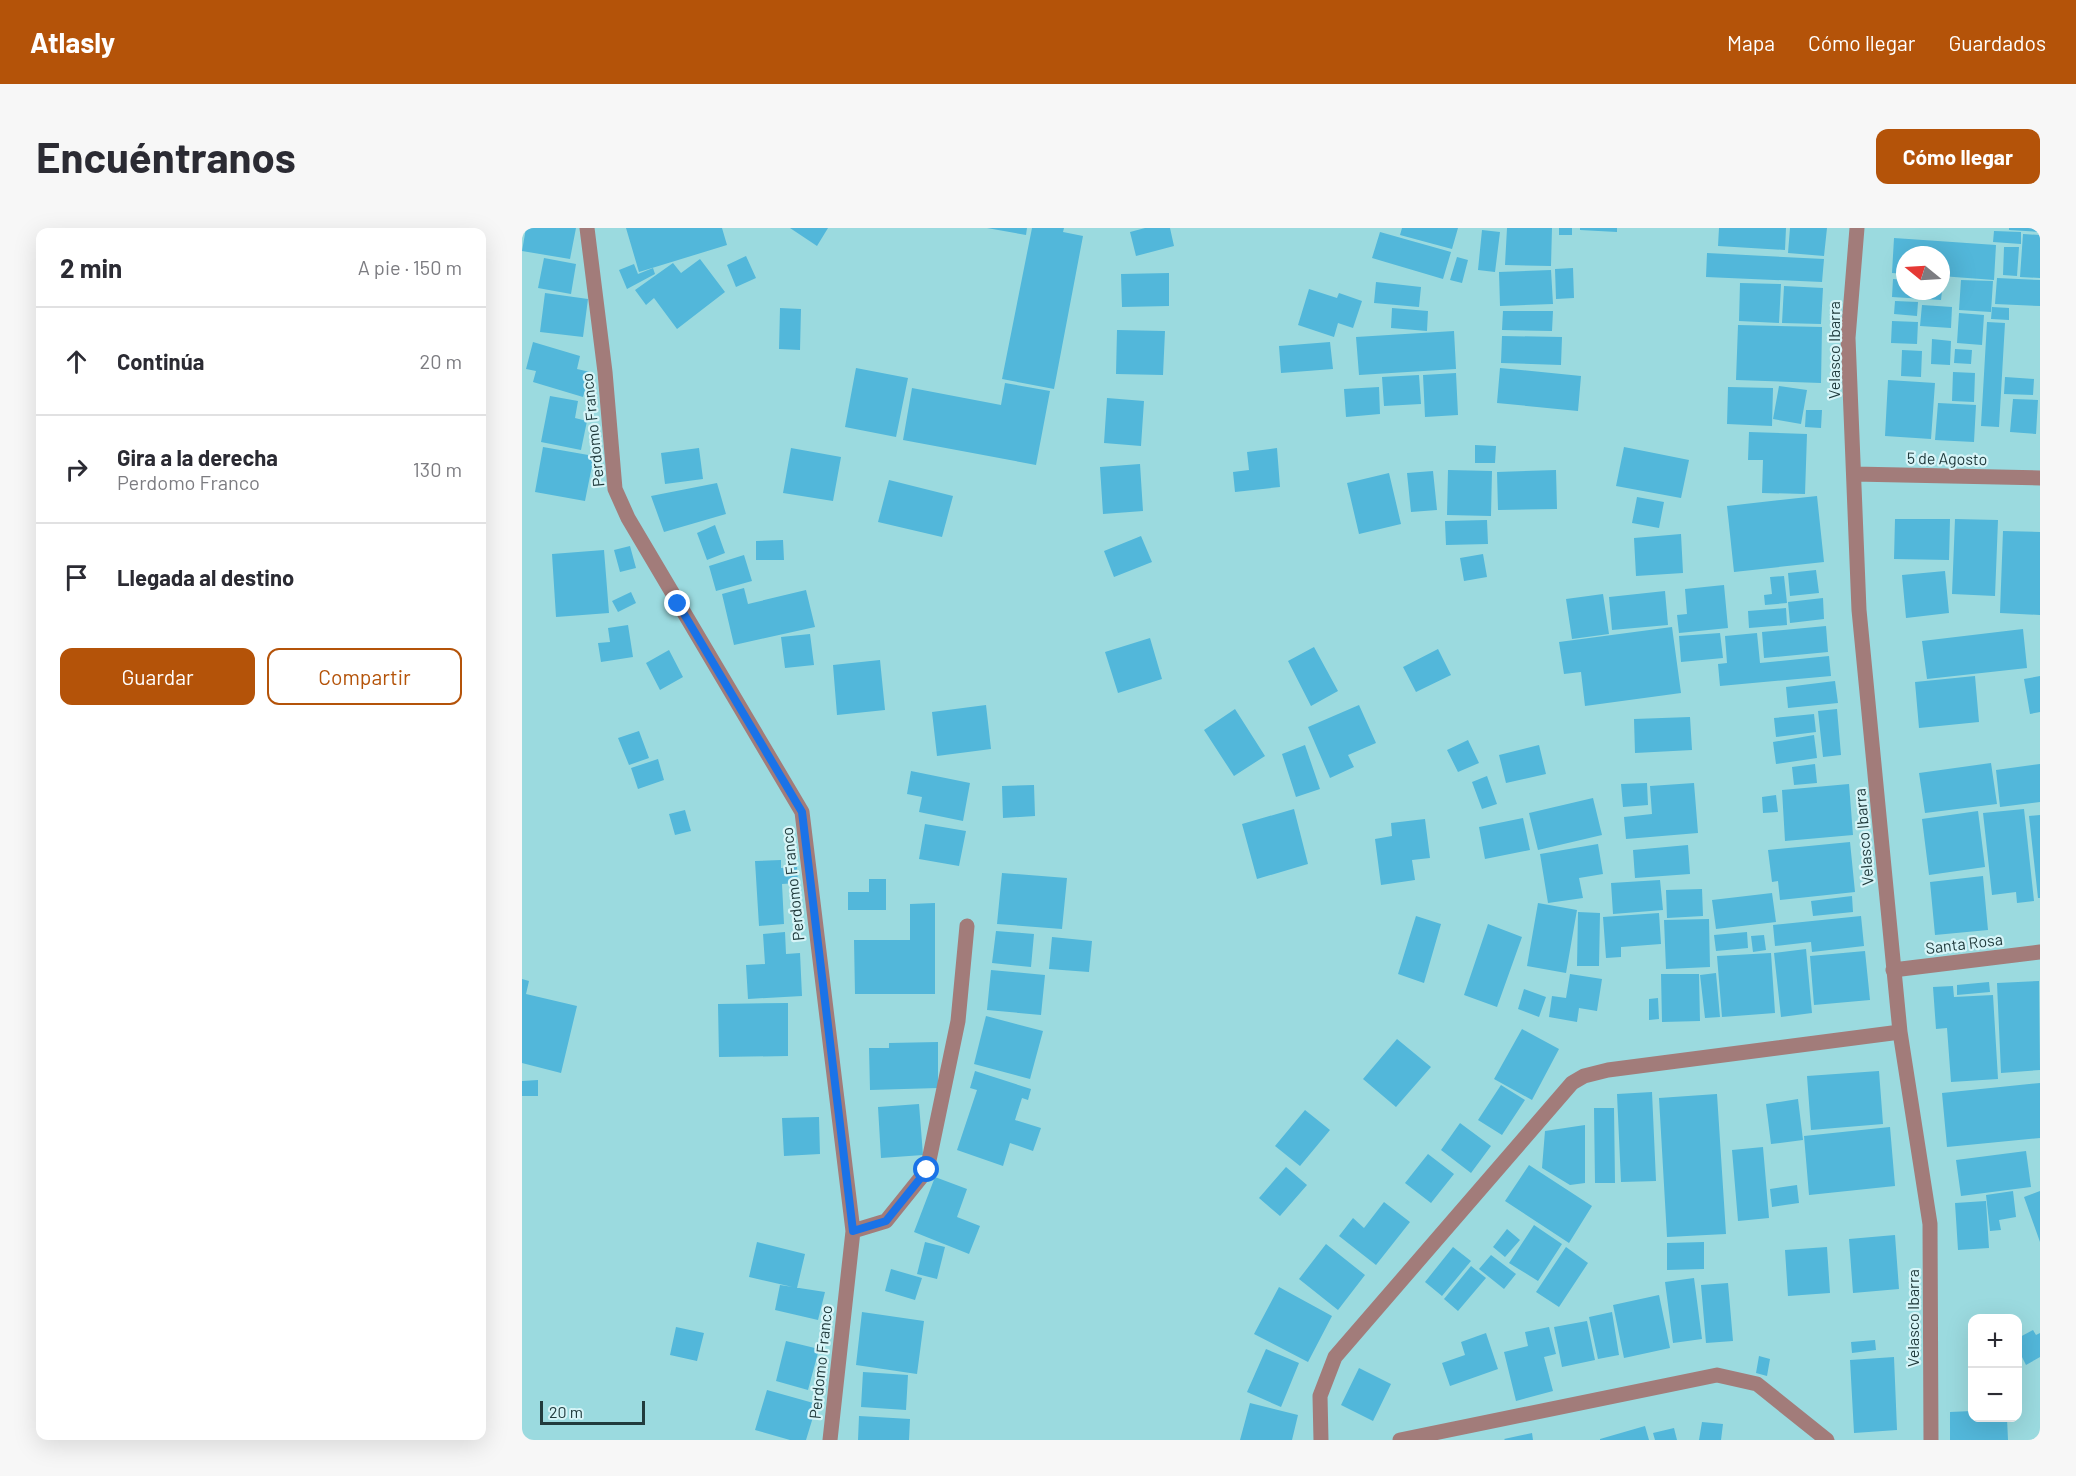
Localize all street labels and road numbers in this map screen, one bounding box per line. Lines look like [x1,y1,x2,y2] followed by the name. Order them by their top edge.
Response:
[1824,301,1843,399] street label: Velasco Ibarra
[577,372,607,488] street label: Perdomo Franco
[1907,448,1987,468] street label: 5 de Agosto
[1849,787,1877,887] street label: Velasco Ibarra
[777,826,807,942] street label: Perdomo Franco
[1924,929,2004,957] street label: Santa Rosa
[1903,1269,1922,1367] street label: Velasco Ibarra
[805,1304,835,1420] street label: Perdomo Franco

